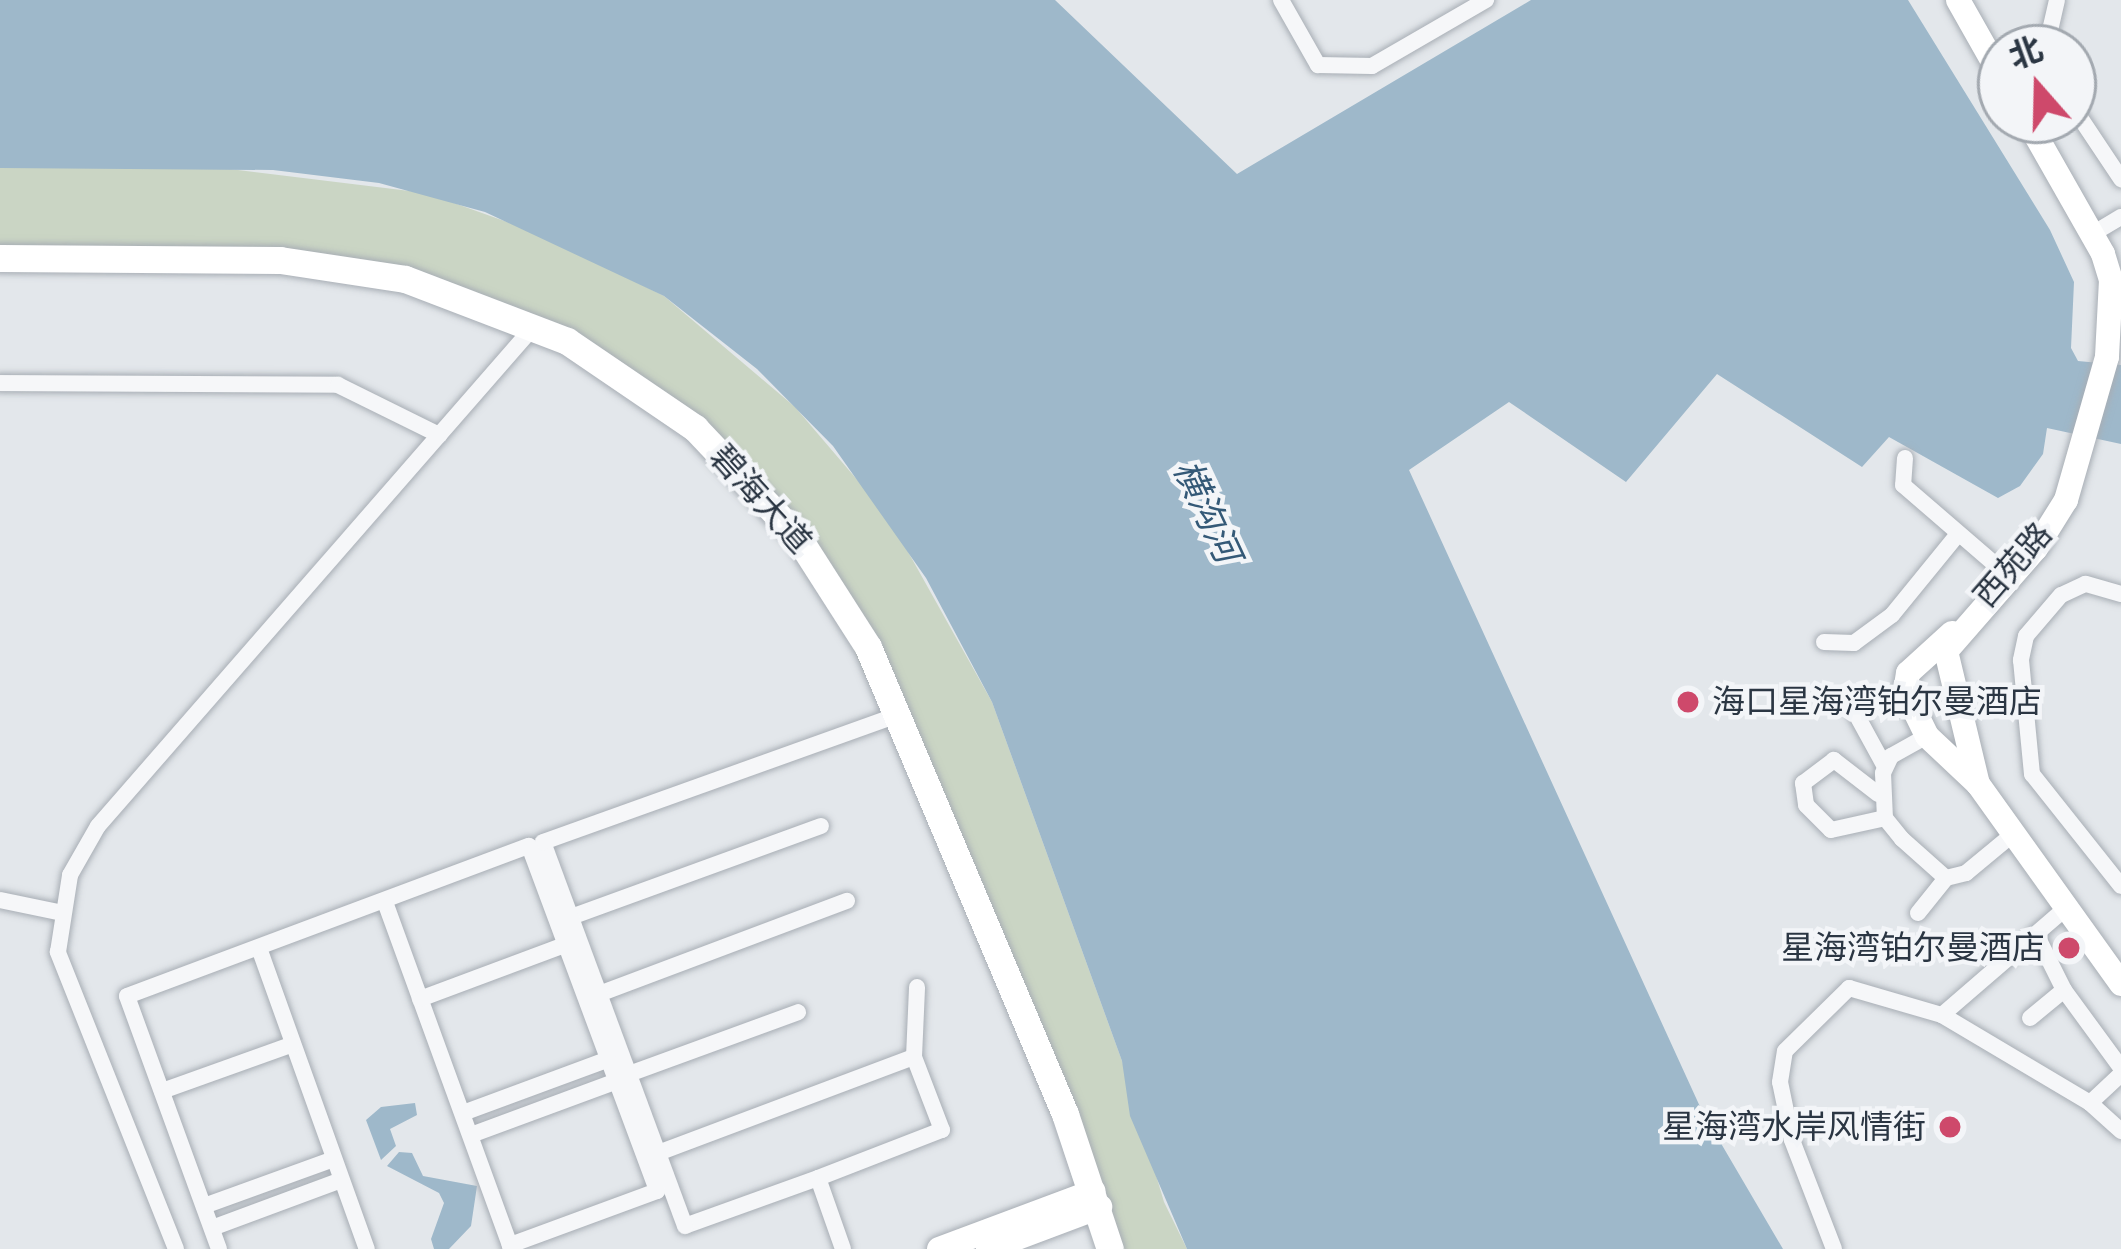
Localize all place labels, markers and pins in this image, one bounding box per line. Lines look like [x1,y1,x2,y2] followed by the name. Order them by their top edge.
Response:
[1712,682,2042,722] place label: 海口星海湾铂尔曼酒店
[1675,689,1701,715] marker: 海口星海湾铂尔曼酒店
[1781,928,2045,968] place label: 星海湾铂尔曼酒店
[2056,935,2082,961] marker: 星海湾铂尔曼酒店
[1662,1107,1926,1147] place label: 星海湾水岸风情街
[1937,1114,1963,1140] marker: 星海湾水岸风情街

